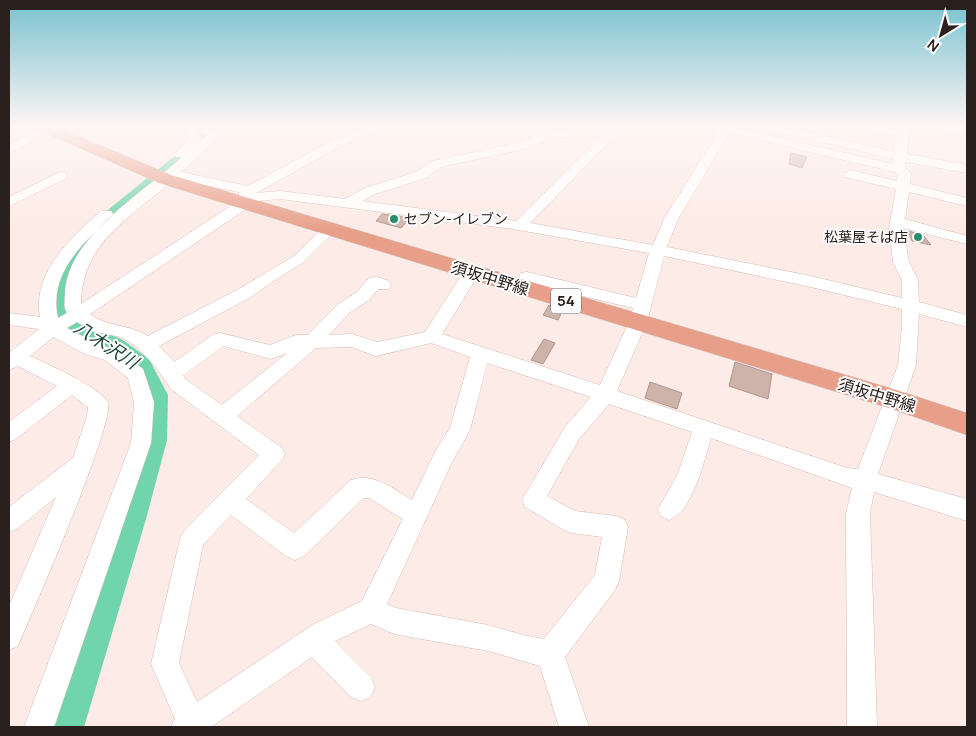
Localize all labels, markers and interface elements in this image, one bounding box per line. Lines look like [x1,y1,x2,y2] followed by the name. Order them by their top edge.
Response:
[916,10,966,60] north arrow
[923,35,943,56] text: N
[404,209,508,228] place label: セブン-イレブン
[388,213,400,225] marker: セブン-イレブン
[824,227,908,246] place label: 松葉屋そば店
[912,231,924,243] marker: 松葉屋そば店
[449,256,531,300] street label: 須坂中野線
[551,288,581,314] road number: 54
[70,314,145,375] water label: 八木沢川
[836,373,918,417] street label: 須坂中野線

